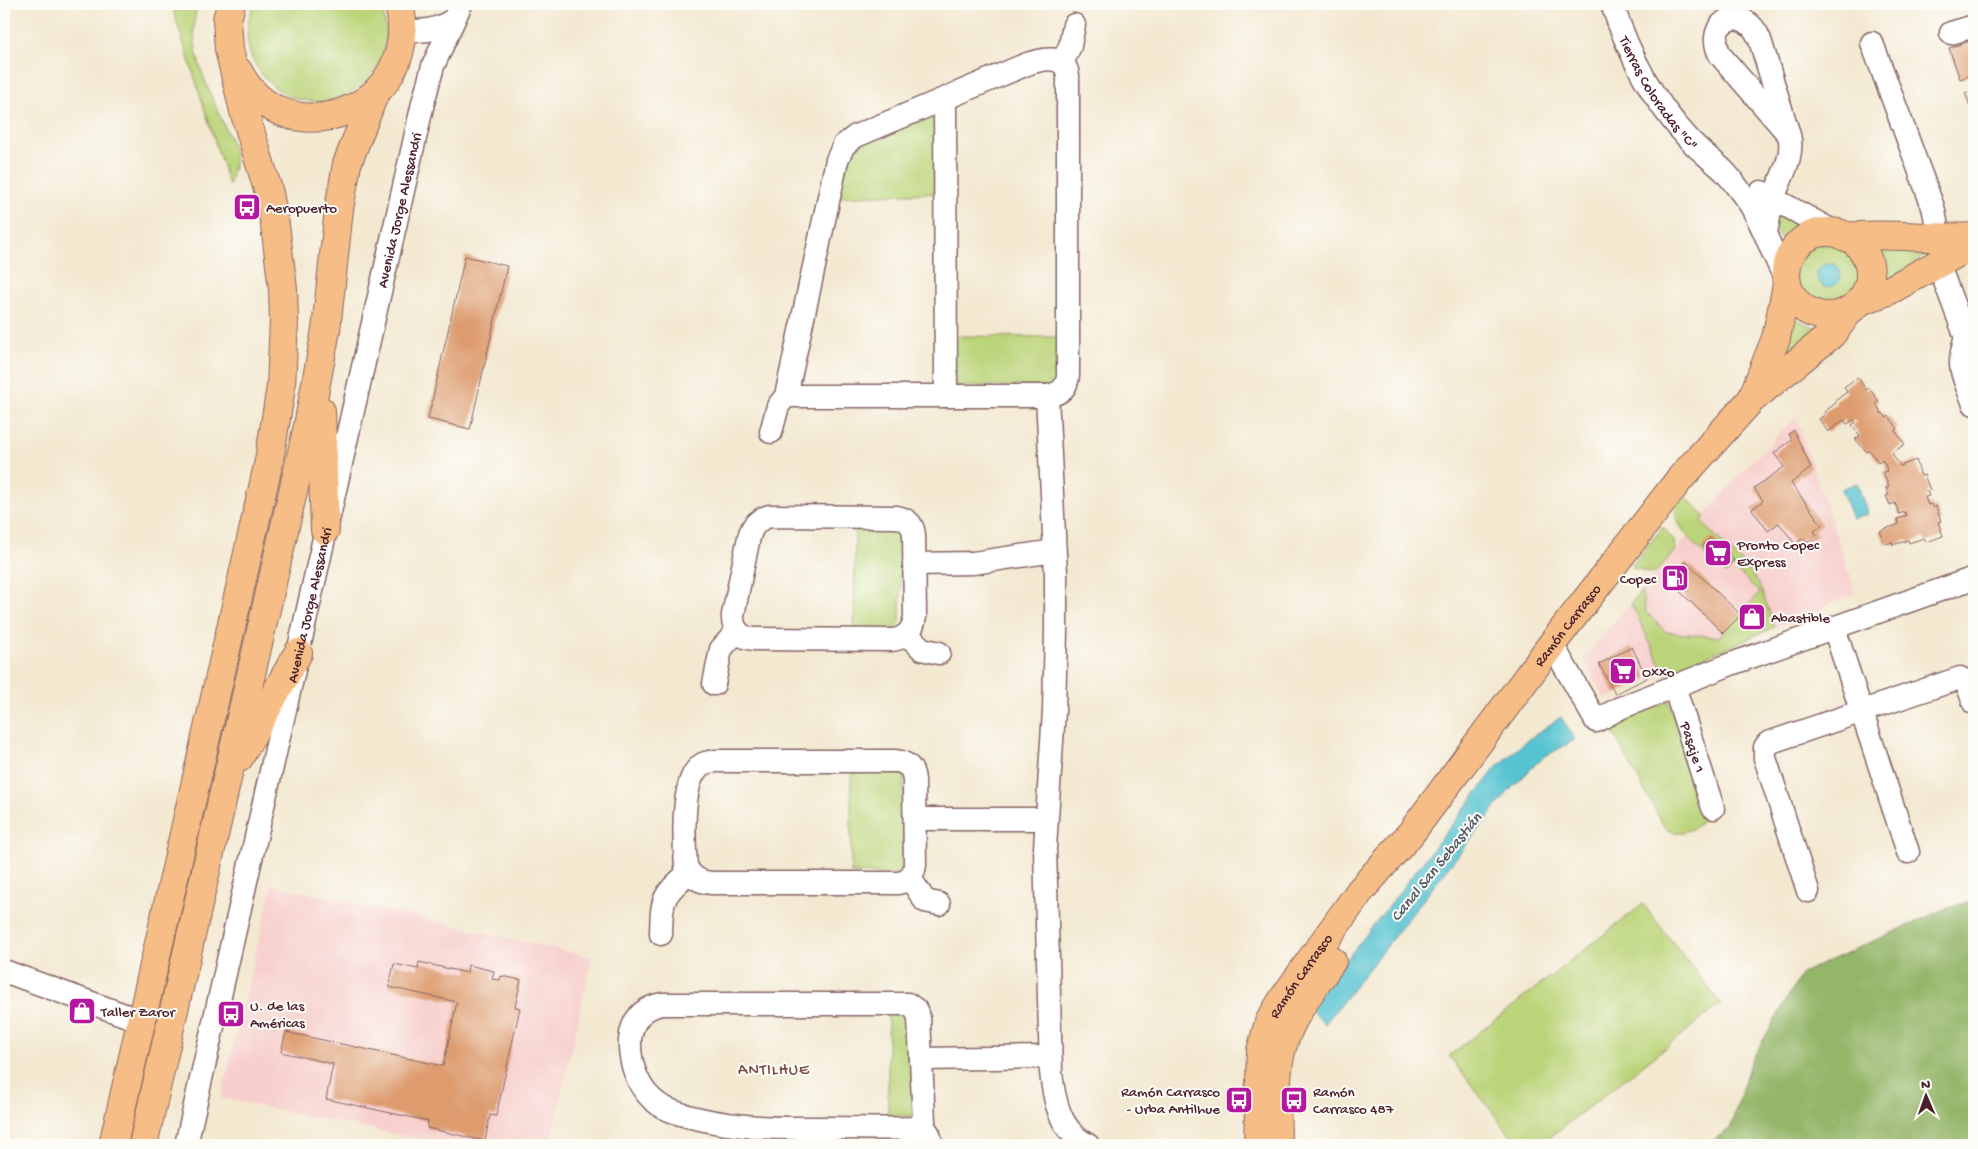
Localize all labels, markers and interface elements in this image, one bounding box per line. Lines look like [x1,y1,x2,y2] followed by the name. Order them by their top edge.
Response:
[1614,33,1701,155] street label: Tierras Coloradas "C"
[374,131,427,290] street label: Avenida Jorge Alessandri
[232,192,262,222] bus stop icon: Aeropuerto
[266,200,337,218] place label: Aeropuerto
[284,526,337,685] street label: Avenida Jorge Alessandri
[1736,537,1820,572] place label: Pronto Copec Express
[1703,538,1733,568] supermarket icon: Pronto Copec Express
[1660,563,1690,593] fuel station icon: Copec
[1620,571,1657,589] place label: Copec
[1531,581,1606,671] street label: Ramón Carrasco
[1737,602,1767,632] shop icon: Abastible
[1771,610,1830,628] place label: Abastible
[1608,656,1638,686] supermarket icon: Oxxo
[1642,664,1675,682] place label: Oxxo
[1675,719,1708,775] street label: Pasaje 1
[1388,810,1488,926] water label: Canal San Sebastián
[1266,931,1338,1022] street label: Ramón Carrasco
[67,996,97,1026] shop icon: Taller Zaror
[250,998,305,1033] place label: U. de las Américas
[216,999,246,1029] bus stop icon: U. de las Américas
[100,1004,176,1022] place label: Taller Zaror
[738,1062,810,1081] district label: ANTILHUE
[1900,1072,1950,1122] north arrow
[1921,1077,1930,1094] text: N
[1121,1084,1220,1119] place label: Ramón Carrasco - Urba Antilhue
[1313,1084,1395,1119] place label: Ramón Carrasco 487
[1224,1085,1254,1115] bus stop icon: Ramón Carrasco - Urba Antilhue
[1279,1085,1309,1115] bus stop icon: Ramón Carrasco 487

